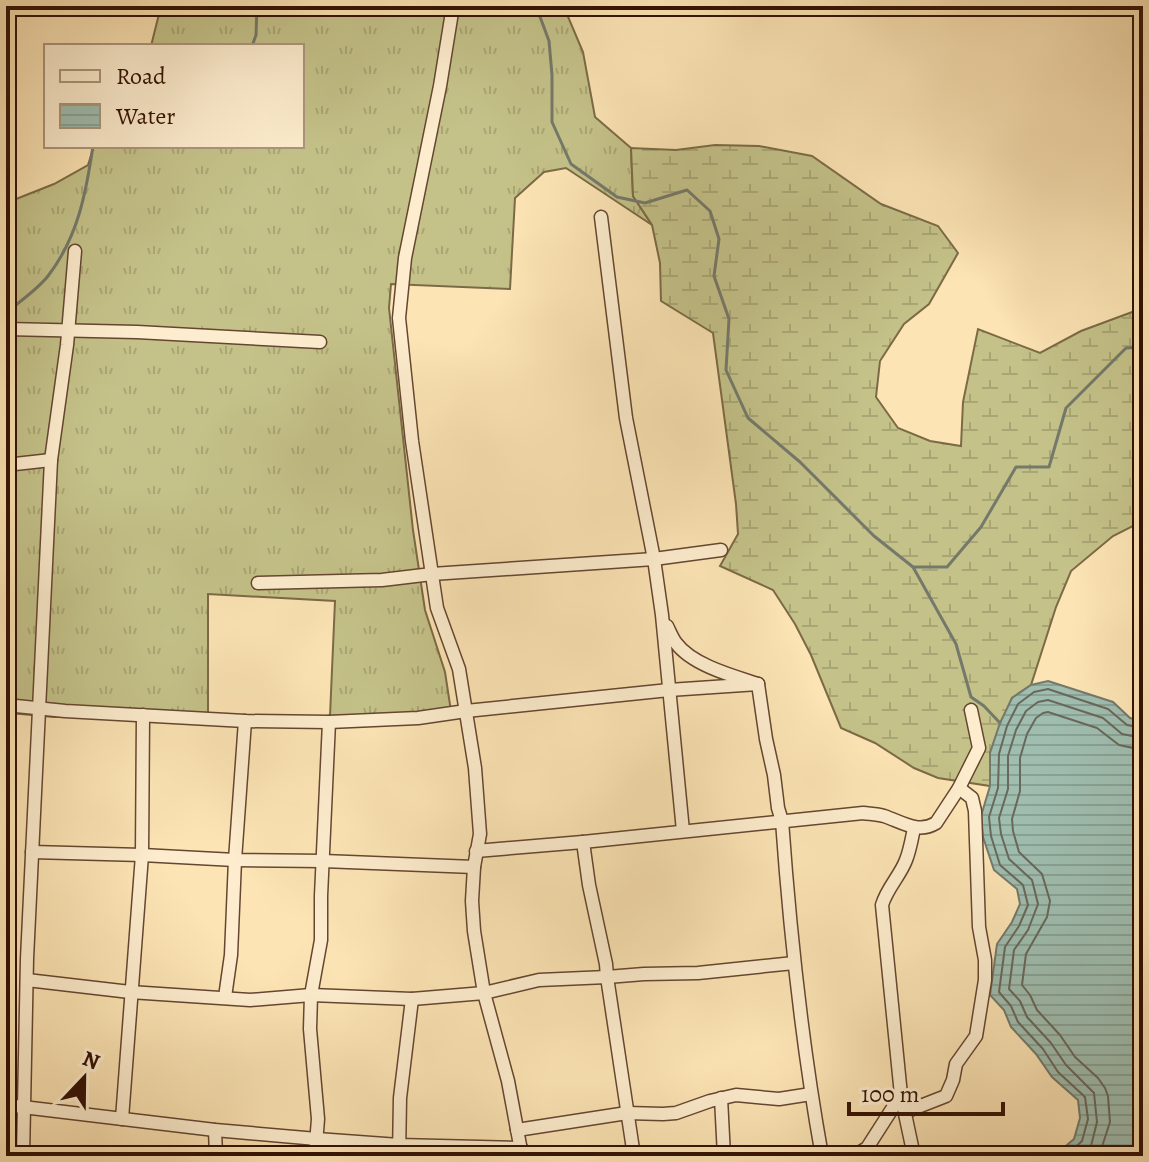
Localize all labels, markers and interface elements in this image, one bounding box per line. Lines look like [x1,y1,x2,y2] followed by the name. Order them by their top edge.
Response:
[44,44,304,148] legend
[116,60,166,92] text: Road
[115,100,176,132] text: Water
[44,1038,124,1118] north arrow
[78,1043,104,1077] text: N
[849,1066,1003,1116] scale bar
[861,1078,920,1110] text: 100 m

